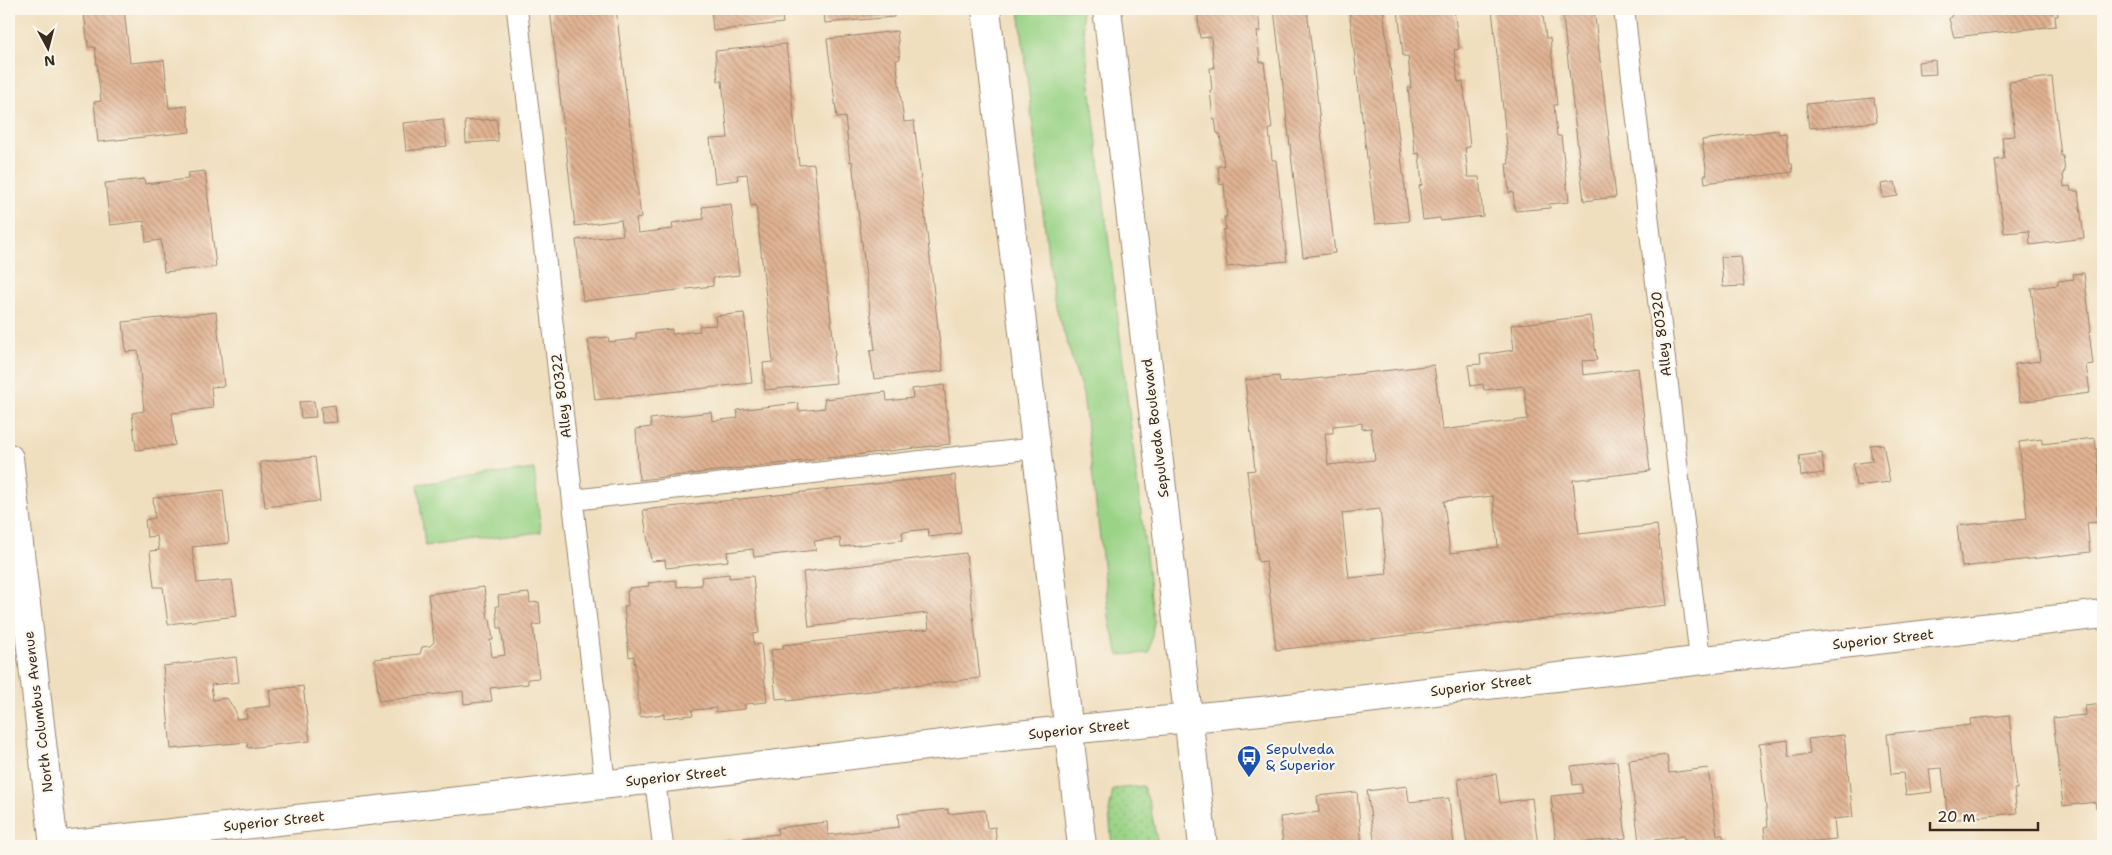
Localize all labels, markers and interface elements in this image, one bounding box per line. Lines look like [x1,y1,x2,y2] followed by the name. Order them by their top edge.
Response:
[22,22,72,72] north arrow
[43,51,56,71] text: N
[1647,290,1675,378] street label: Alley 80320
[547,353,575,439] street label: Alley 80322
[1138,357,1172,499] street label: Sepulveda Boulevard
[1831,625,1935,653] street label: Superior Street
[19,630,57,794] street label: North Columbus Avenue
[1429,670,1533,700] street label: Superior Street
[1027,715,1131,743] street label: Superior Street
[1266,740,1336,774] place label: Sepulveda & Superior
[1236,744,1262,778] bus stop icon: Sepulveda & Superior
[624,762,728,790] street label: Superior Street
[1930,800,2037,832] scale bar
[222,807,326,835] street label: Superior Street
[1937,807,1976,827] text: 20 m

